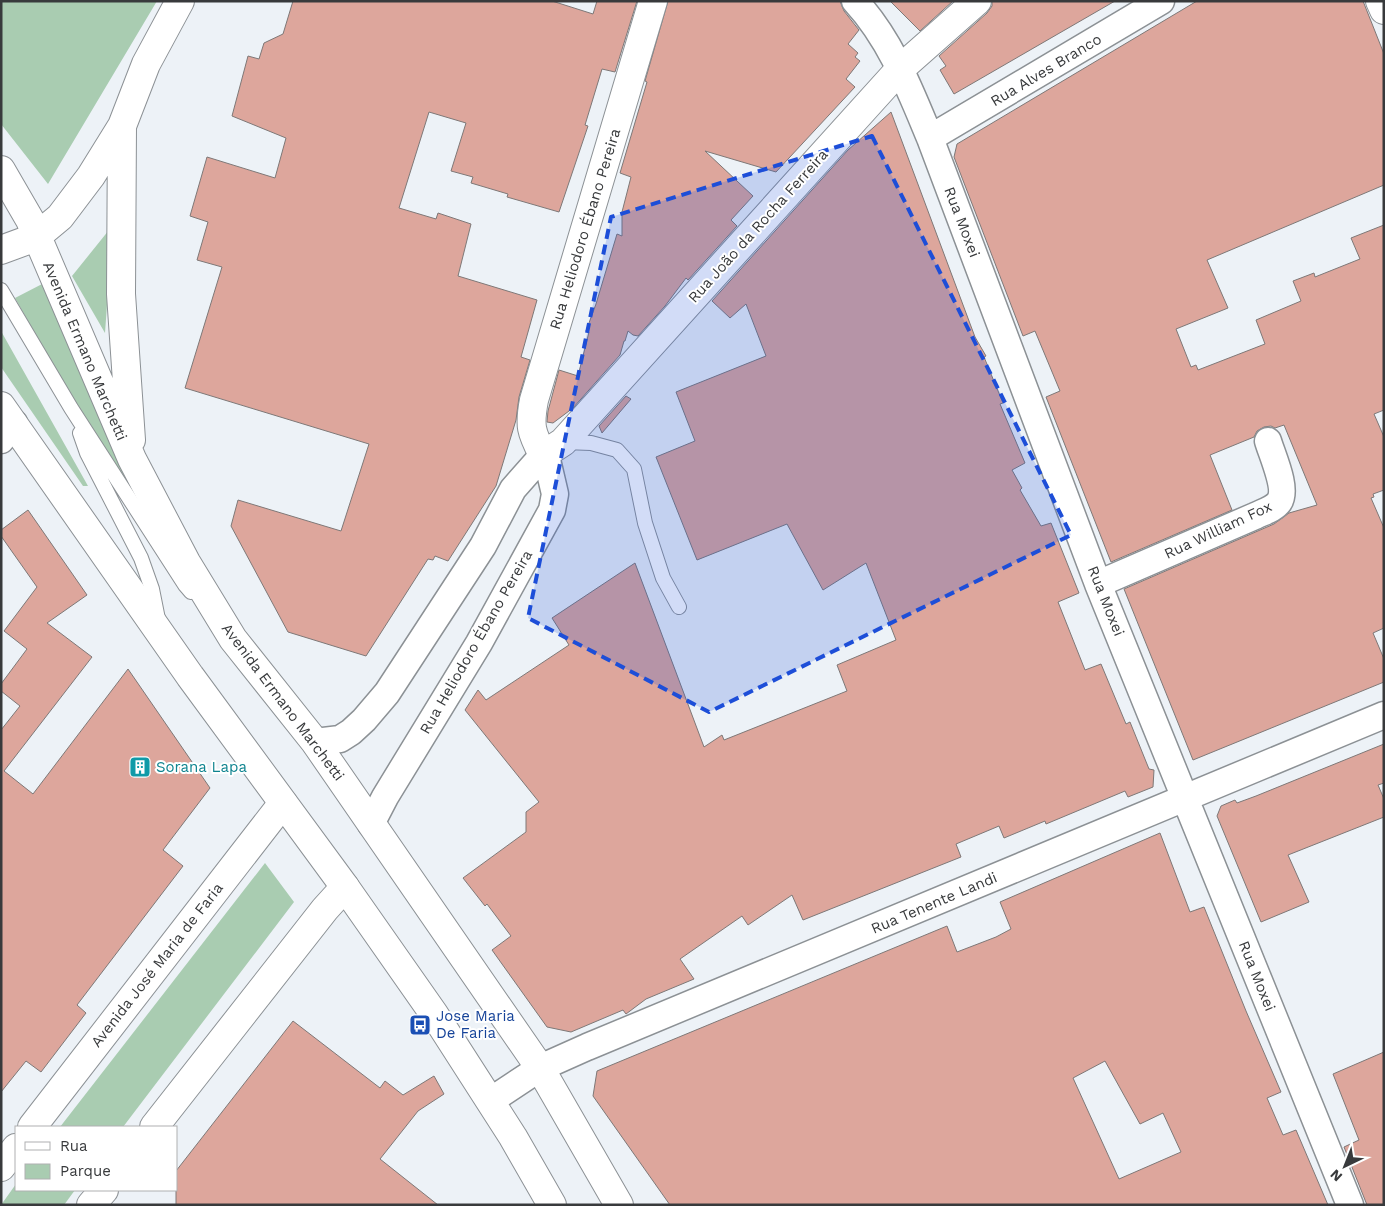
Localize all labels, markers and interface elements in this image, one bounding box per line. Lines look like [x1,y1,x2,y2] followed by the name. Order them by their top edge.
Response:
[987,30,1105,110] street label: Rua Alves Branco
[546,126,624,332] street label: Rua Heliodoro Ébano Pereira
[684,145,832,306] street label: Rua João da Rocha Ferreira
[940,184,984,260] street label: Rua Moxei
[39,259,131,443] street label: Avenida Ermano Marchetti
[1161,497,1275,563] street label: Rua William Fox
[416,546,536,737] street label: Rua Heliodoro Ébano Pereira
[1084,563,1128,639] street label: Rua Moxei
[218,620,348,784] street label: Avenida Ermano Marchetti
[128,755,152,779] building icon: Sorana Lapa
[156,758,247,776] place label: Sorana Lapa
[868,868,1000,938] street label: Rua Tenente Landi
[87,879,227,1051] street label: Avenida José Maria de Faria
[1235,938,1279,1014] street label: Rua Moxei
[436,1007,515,1042] place label: Jose Maria De Faria
[408,1013,432,1037] bus stop icon: Jose Maria De Faria
[15,1126,178,1191] legend
[60,1137,88,1155] text: Rua
[1320,1141,1370,1191] north arrow
[60,1162,111,1180] text: Parque
[1327,1166,1345,1185] text: N

